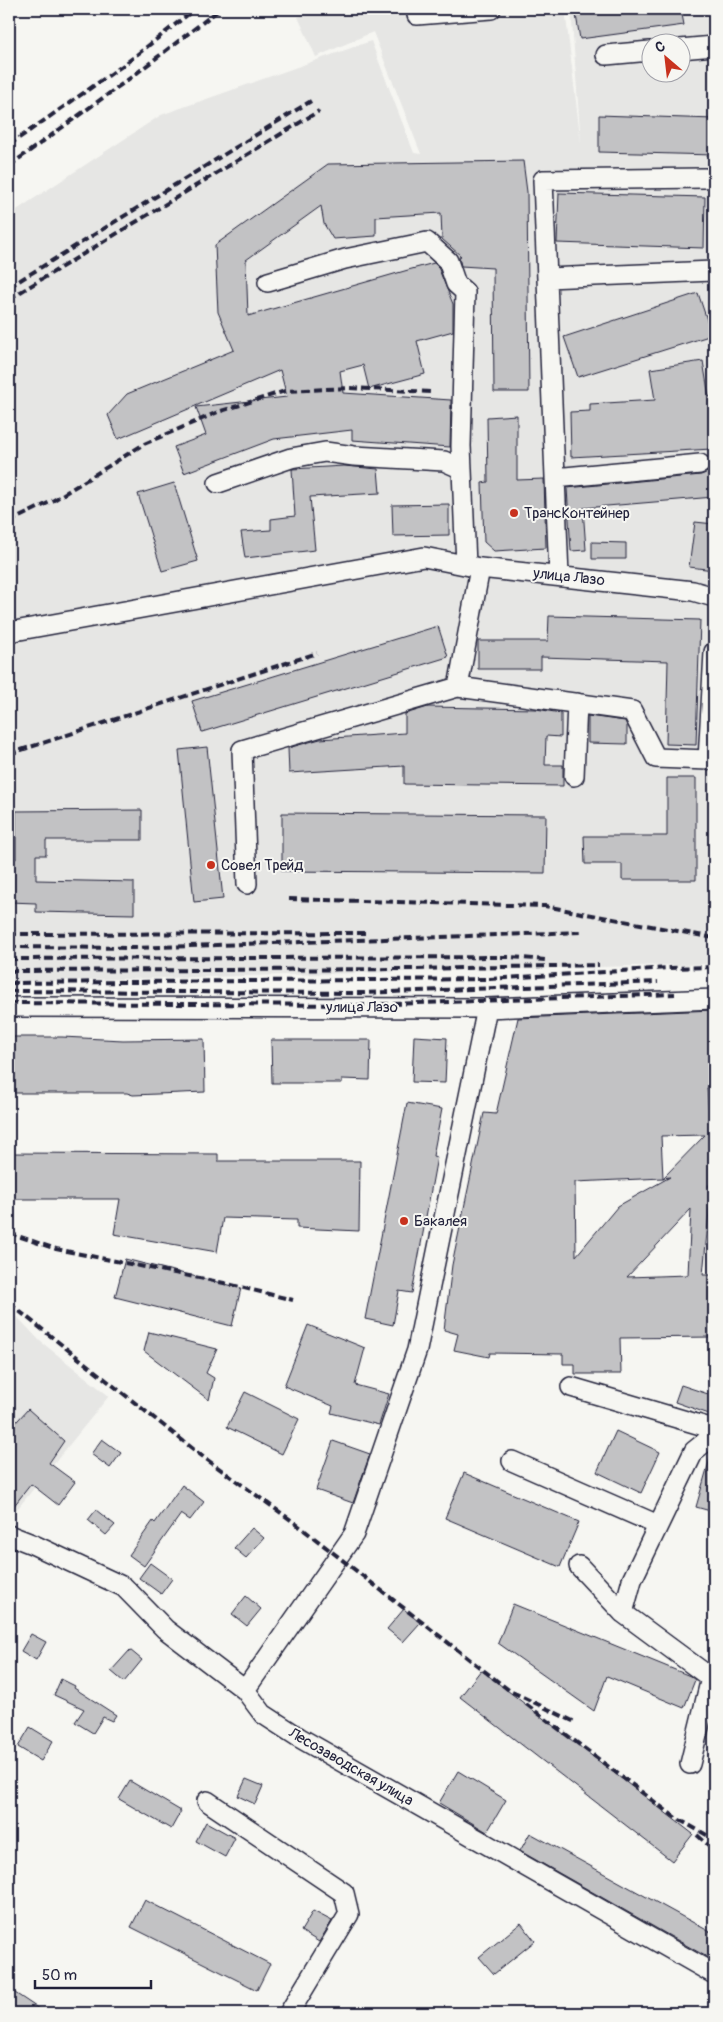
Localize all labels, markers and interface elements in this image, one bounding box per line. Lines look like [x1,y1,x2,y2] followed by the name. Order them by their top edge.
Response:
[640,32,690,82] north arrow
[652,37,668,56] text: С
[524,504,630,523] place label: ТрансКонтейнер
[508,507,520,519] marker: ТрансКонтейнер
[531,564,606,590] street label: улица Лазо
[221,856,303,875] place label: Совел Трейд
[205,859,217,871] marker: Совел Трейд
[325,998,398,1017] street label: улица Лазо
[414,1212,467,1231] place label: Бакалея
[398,1215,410,1227] marker: Бакалея
[284,1723,417,1810] street label: Лесозаводская улица
[35,1957,151,1989] scale bar
[42,1966,77,1985] text: 50 m

